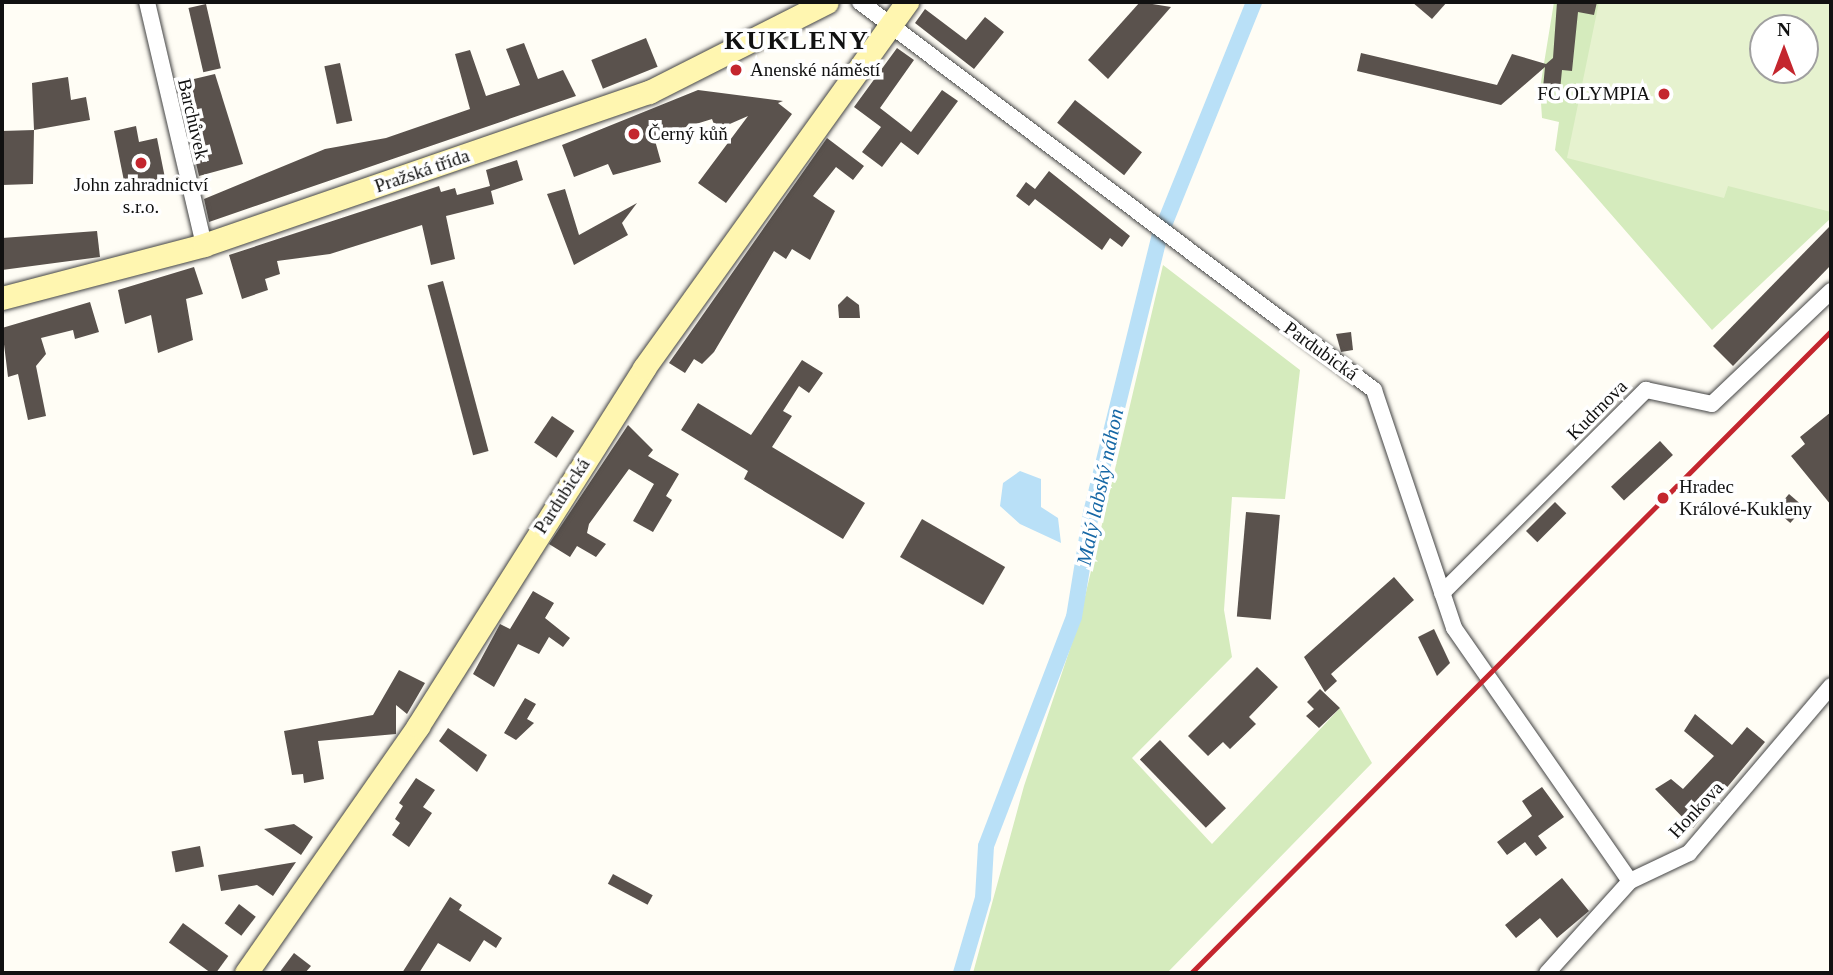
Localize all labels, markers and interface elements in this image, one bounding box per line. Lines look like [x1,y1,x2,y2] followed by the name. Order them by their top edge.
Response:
[1749,14,1819,84] north arrow
[1777,19,1791,40] text: N
[725,25,869,57] district label: KUKLENY
[750,59,880,81] place label: Anenské náměstí
[728,62,744,78] marker: Anenské náměstí
[173,76,213,162] street label: Barchůvek
[1537,83,1650,105] place label: FC OLYMPIA
[1656,86,1672,102] marker: FC OLYMPIA
[648,123,728,145] place label: Černý kůň
[626,126,642,142] marker: Černý kůň
[372,144,472,198] street label: Pražská třída
[133,155,149,171] marker: John zahradnictví s.r.o.
[74,174,208,218] place label: John zahradnictví s.r.o.
[1280,317,1362,385] street label: Pardubická
[1562,375,1632,445] street label: Kudrnova
[1071,406,1129,568] water label: Malý labský náhon
[529,454,595,538] street label: Pardubická
[1679,476,1812,520] place label: Hradec Králové-Kukleny
[1653,488,1673,508] marker: Hradec Králové-Kukleny
[1664,777,1728,843] street label: Honkova

